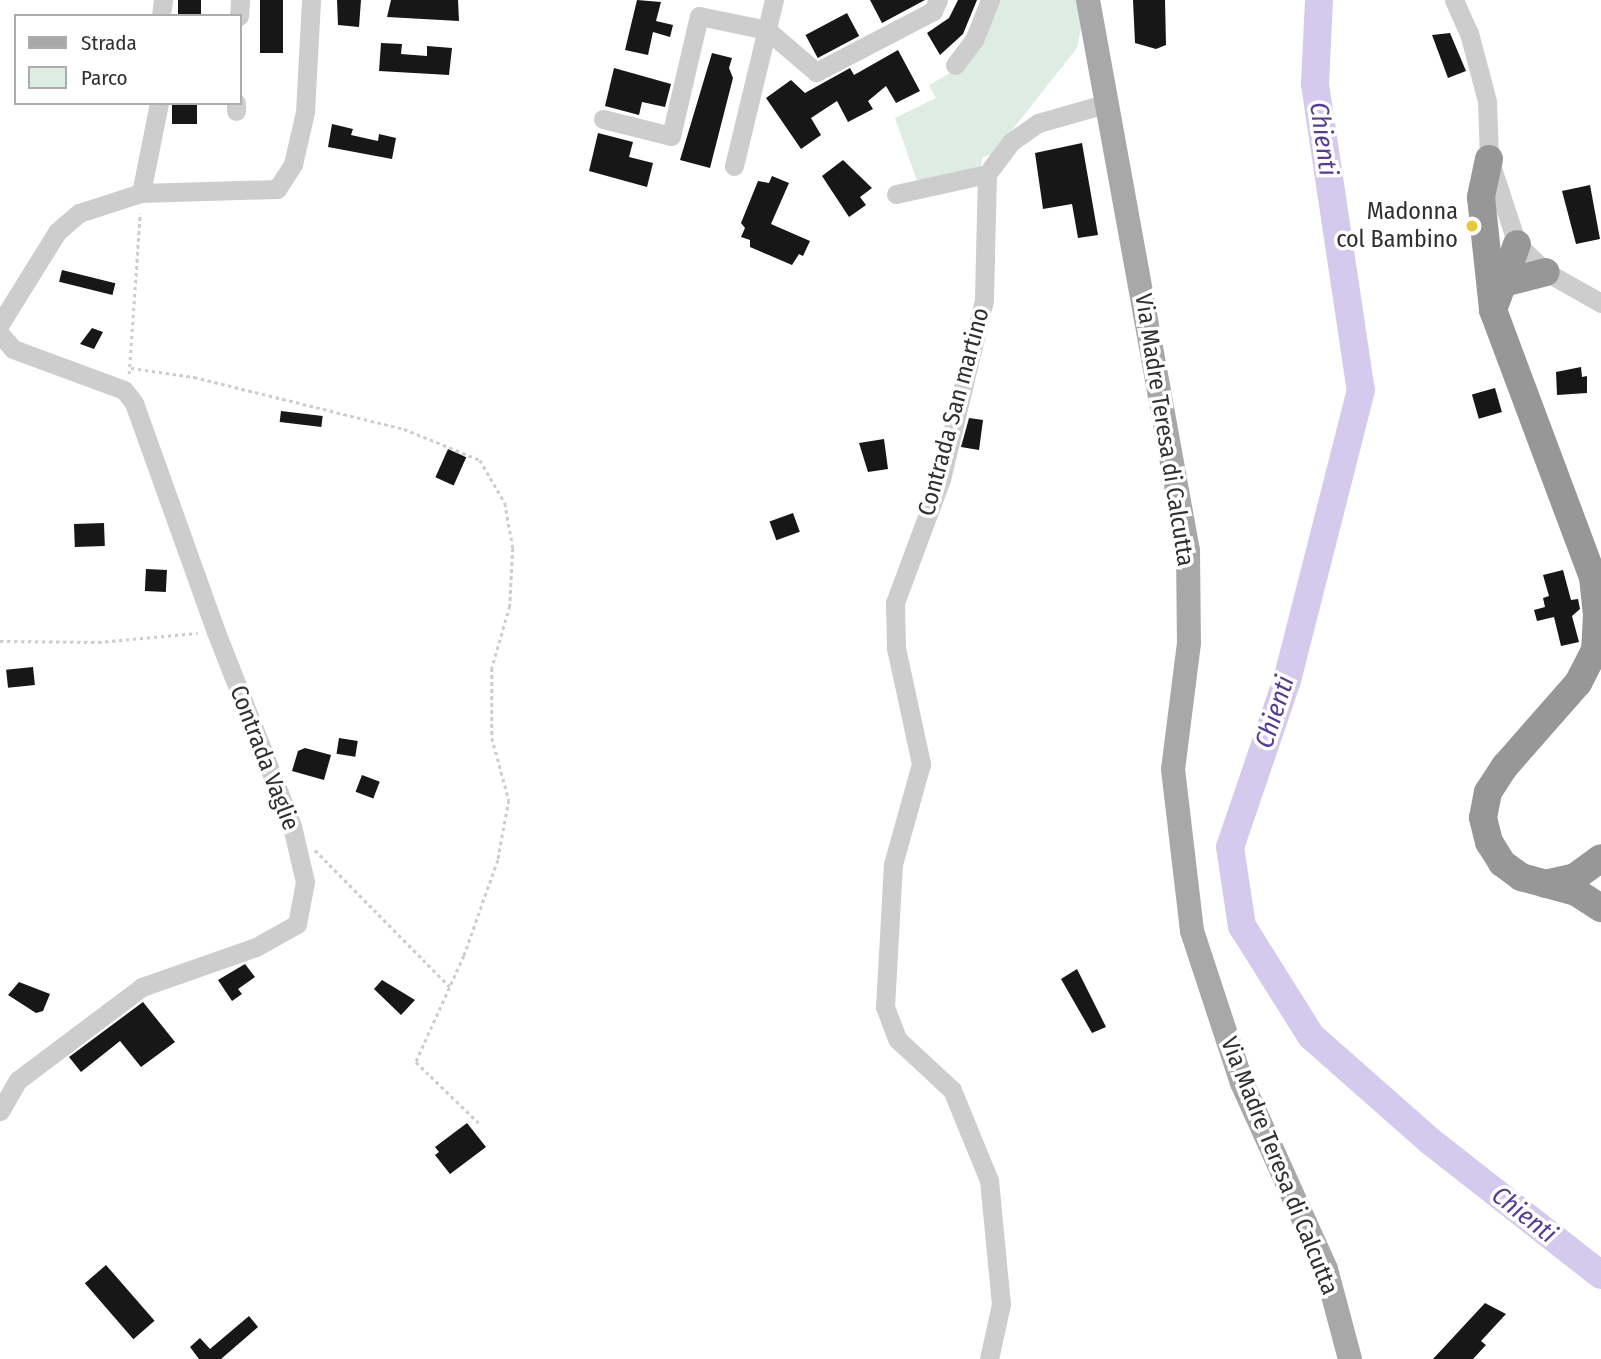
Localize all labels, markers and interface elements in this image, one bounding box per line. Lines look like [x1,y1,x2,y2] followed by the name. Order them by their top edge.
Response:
[14,14,242,105] legend
[81,30,137,56] text: Strada
[81,65,128,91] text: Parco
[1302,100,1344,178] water label: Chienti
[1336,198,1458,254] place label: Madonna col Bambino
[1464,218,1480,234] marker: Madonna col Bambino
[1128,292,1200,568] street label: Via Madre Teresa di Calcutta
[912,305,996,519] street label: Contrada San martino
[1249,672,1301,752] water label: Chienti
[223,682,305,834] street label: Contrada Vaglie
[1214,1033,1344,1299] street label: Via Madre Teresa di Calcutta
[1485,1180,1563,1250] water label: Chienti

